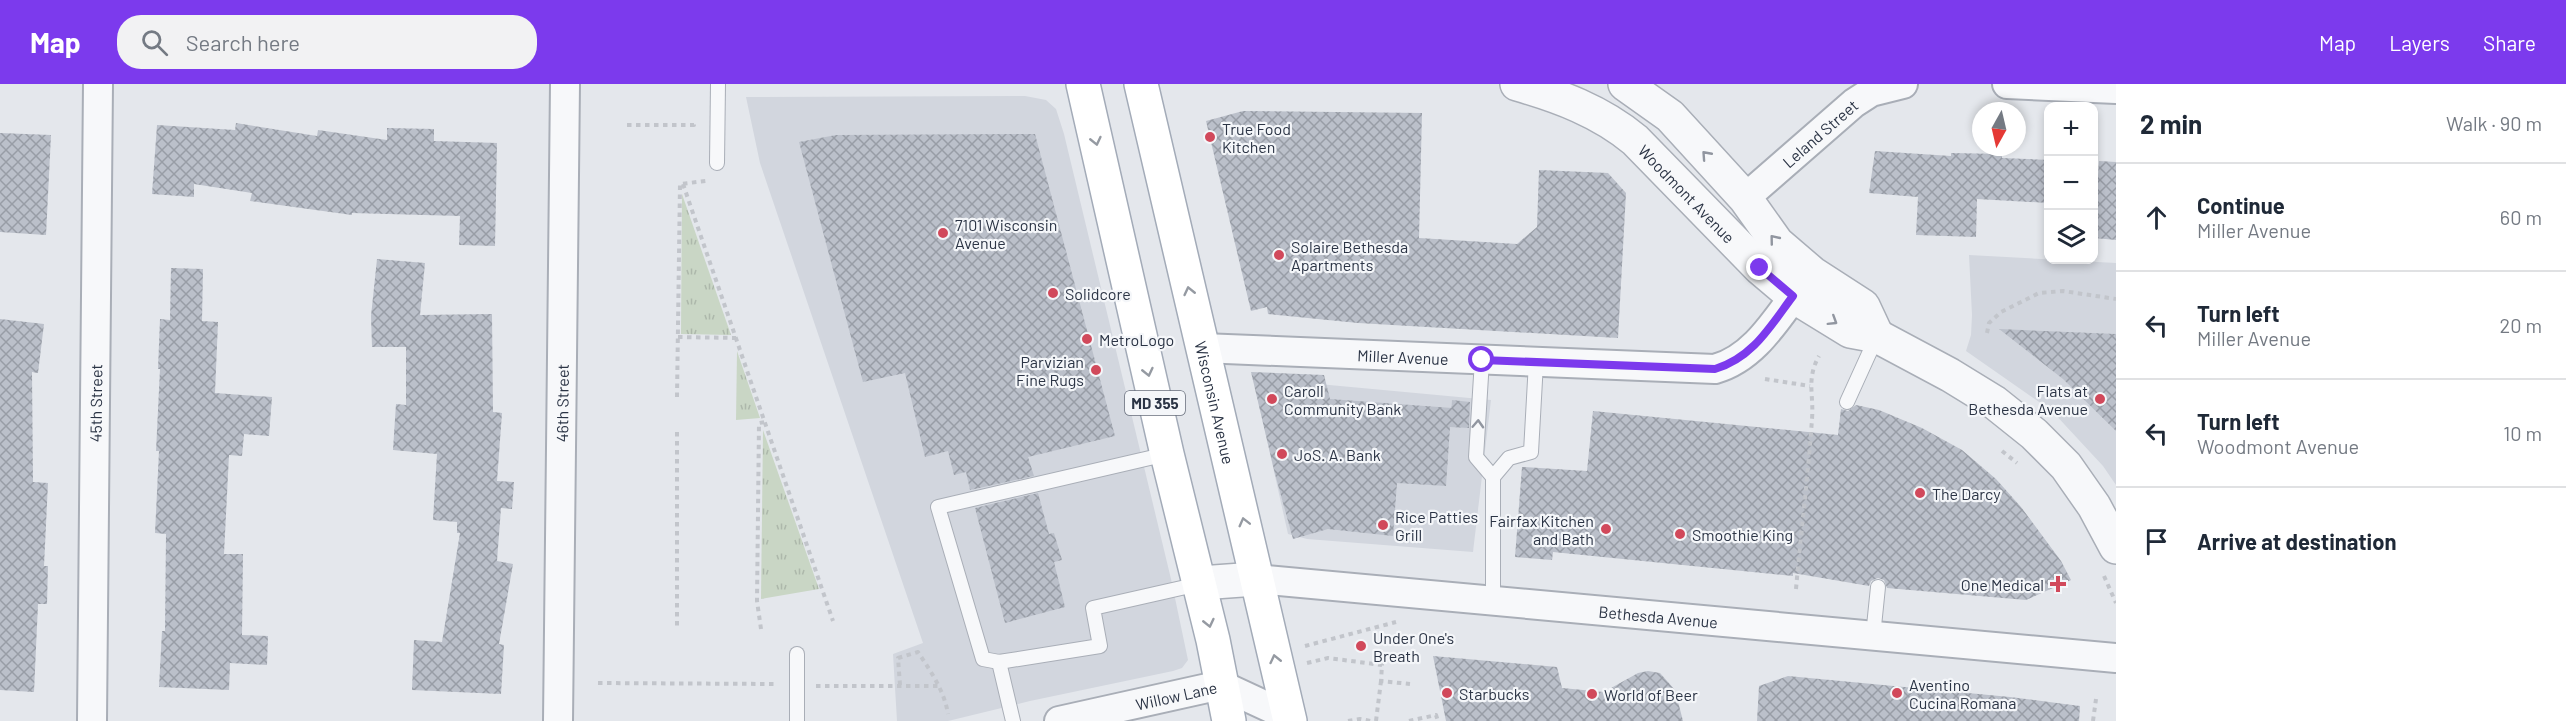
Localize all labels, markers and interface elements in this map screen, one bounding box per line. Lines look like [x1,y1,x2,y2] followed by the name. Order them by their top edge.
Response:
[117,15,537,69] search box
[30,25,81,59] text: Map
[138,26,171,59] icon: search
[186,29,300,55] text: Search here
[2319,30,2356,55] text: Map
[2389,30,2450,55] text: Layers
[2483,30,2536,55] text: Share
[1778,95,1861,171] street label: Leland Street
[1972,102,2026,156] north arrow
[2044,102,2098,264] map controls
[2044,102,2098,156] button: +
[2140,108,2202,139] text: 2 min
[2446,111,2542,135] text: Walk · 90 m
[1222,119,1291,156] place label: True Food Kitchen
[1203,130,1217,144] marker: True Food Kitchen
[1088,136,1101,146] one-way arrow
[1635,140,1739,246] street label: Woodmont Avenue
[1702,151,1713,162] one-way arrow
[2044,156,2098,210] button: −
[2197,192,2285,218] text: Continue
[2140,201,2173,234] icon: ahead
[2500,205,2542,229] text: 60 m
[2044,210,2098,264] button: layers
[955,215,1057,252] place label: 7101 Wisconsin Avenue
[2197,218,2311,242] text: Miller Avenue
[936,226,950,240] marker: 7101 Wisconsin Avenue
[1771,235,1782,246] one-way arrow
[1291,237,1408,274] place label: Solaire Bethesda Apartments
[1272,248,1286,262] marker: Solaire Bethesda Apartments
[1746,254,1772,280] route end
[1065,284,1131,303] place label: Solidcore
[1046,286,1060,300] marker: Solidcore
[1183,286,1196,296] one-way arrow
[2197,300,2280,326] text: Turn left
[2140,309,2173,342] icon: left
[2499,313,2542,337] text: 20 m
[1827,314,1838,325] one-way arrow
[2197,326,2311,350] text: Miller Avenue
[1099,330,1174,349] place label: MetroLogo
[1080,332,1094,346] marker: MetroLogo
[1192,339,1239,466] street label: Wisconsin Avenue
[1357,345,1449,368] street label: Miller Avenue
[1468,346,1494,372] route start
[1016,352,1084,389] place label: Parvizian Fine Rugs
[1089,363,1103,377] marker: Parvizian Fine Rugs
[85,364,105,442] street label: 45th Street
[552,364,571,442] street label: 46th Street
[1141,367,1154,377] one-way arrow
[1284,381,1401,418] place label: Caroll Community Bank
[1968,381,2088,418] place label: Flats at Bethesda Avenue
[1125,391,1185,415] road number: MD 355
[1265,392,1279,406] marker: Caroll Community Bank
[2093,392,2107,406] marker: Flats at Bethesda Avenue
[2197,408,2280,434] text: Turn left
[2140,417,2173,450] icon: left
[1471,420,1484,429] one-way arrow
[2503,421,2542,445] text: 10 m
[2197,434,2359,458] text: Woodmont Avenue
[1294,445,1381,464] place label: JoS. A. Bank
[1275,447,1289,461] marker: JoS. A. Bank
[1932,484,2001,503] place label: The Darcy
[1913,486,1927,500] marker: The Darcy
[1395,507,1478,544] place label: Rice Patties Grill
[1489,511,1594,548] place label: Fairfax Kitchen and Bath
[1239,517,1252,527] one-way arrow
[1376,518,1390,532] marker: Rice Patties Grill
[1599,522,1613,536] marker: Fairfax Kitchen and Bath
[1692,525,1793,544] place label: Smoothie King
[2140,525,2173,558] icon: arrive
[1673,527,1687,541] marker: Smoothie King
[2197,528,2396,554] text: Arrive at destination
[1961,575,2044,594] place label: One Medical
[2049,575,2067,593] marker: One Medical
[1598,601,1719,631] street label: Bethesda Avenue
[1202,618,1215,628] one-way arrow
[1373,628,1454,665] place label: Under One's Breath
[1354,639,1368,653] marker: Under One's Breath
[1269,654,1282,664] one-way arrow
[1909,675,2016,712] place label: Aventino Cucina Romana
[1134,677,1219,713] street label: Willow Lane
[1459,684,1529,703] place label: Starbucks
[1604,685,1698,704] place label: World of Beer
[1440,686,1454,700] marker: Starbucks
[1890,686,1904,700] marker: Aventino Cucina Romana
[1585,687,1599,701] marker: World of Beer

